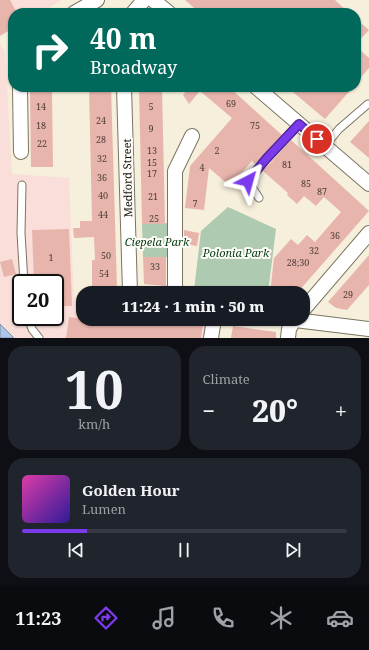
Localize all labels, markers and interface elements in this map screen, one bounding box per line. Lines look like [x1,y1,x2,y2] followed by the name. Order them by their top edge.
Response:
[90,19,157,57] text: 40 m
[24,24,76,76] icon: right
[90,55,177,79] text: Broadway
[226,97,236,110] house number: 69
[36,100,46,113] house number: 14
[148,100,154,113] house number: 5
[96,114,106,127] house number: 24
[36,119,46,132] house number: 18
[250,119,260,132] house number: 75
[148,122,154,135] house number: 9
[300,122,334,156] pin
[306,128,328,150] icon: arrive
[96,133,106,146] house number: 28
[37,137,47,150] house number: 22
[119,138,135,218] street label: Medford Street
[147,144,157,157] house number: 13
[214,144,220,157] house number: 2
[97,152,107,165] house number: 32
[147,156,157,169] house number: 15
[282,158,292,171] house number: 81
[227,160,269,202] position arrow
[199,161,205,174] house number: 4
[147,167,157,180] house number: 17
[97,171,107,184] house number: 36
[301,177,311,190] house number: 85
[317,185,327,198] house number: 87
[98,189,108,202] house number: 40
[148,190,158,203] house number: 21
[192,197,198,210] house number: 7
[98,208,108,221] house number: 44
[149,212,159,225] house number: 25
[330,229,340,242] house number: 36
[125,234,190,249] park label: Ciepela Park
[309,244,319,257] house number: 32
[202,245,270,260] park label: Polonia Park
[101,249,111,262] house number: 50
[48,251,54,264] house number: 1
[287,256,309,269] house number: 28;30
[150,260,160,273] house number: 33
[99,267,109,280] house number: 54
[12,274,64,326] speed limit sign: 20
[343,288,353,301] house number: 29
[122,296,264,316] text: 11:24 · 1 min · 50 m
[65,353,124,424] text: 10
[203,370,250,388] text: Climate
[252,390,298,431] text: 20°
[203,395,215,425] text: −
[335,395,347,425] text: +
[78,415,110,433] text: km/h
[82,480,180,500] text: Golden Hour
[82,500,126,518] text: Lumen
[65,539,87,561] icon: previous
[173,539,195,561] icon: pause
[282,539,304,561] icon: next
[92,604,120,632] icon: directions
[150,604,178,632] icon: music
[209,604,237,632] icon: phone
[267,604,295,632] icon: climate
[326,604,354,632] icon: car
[15,606,61,630] text: 11:23

